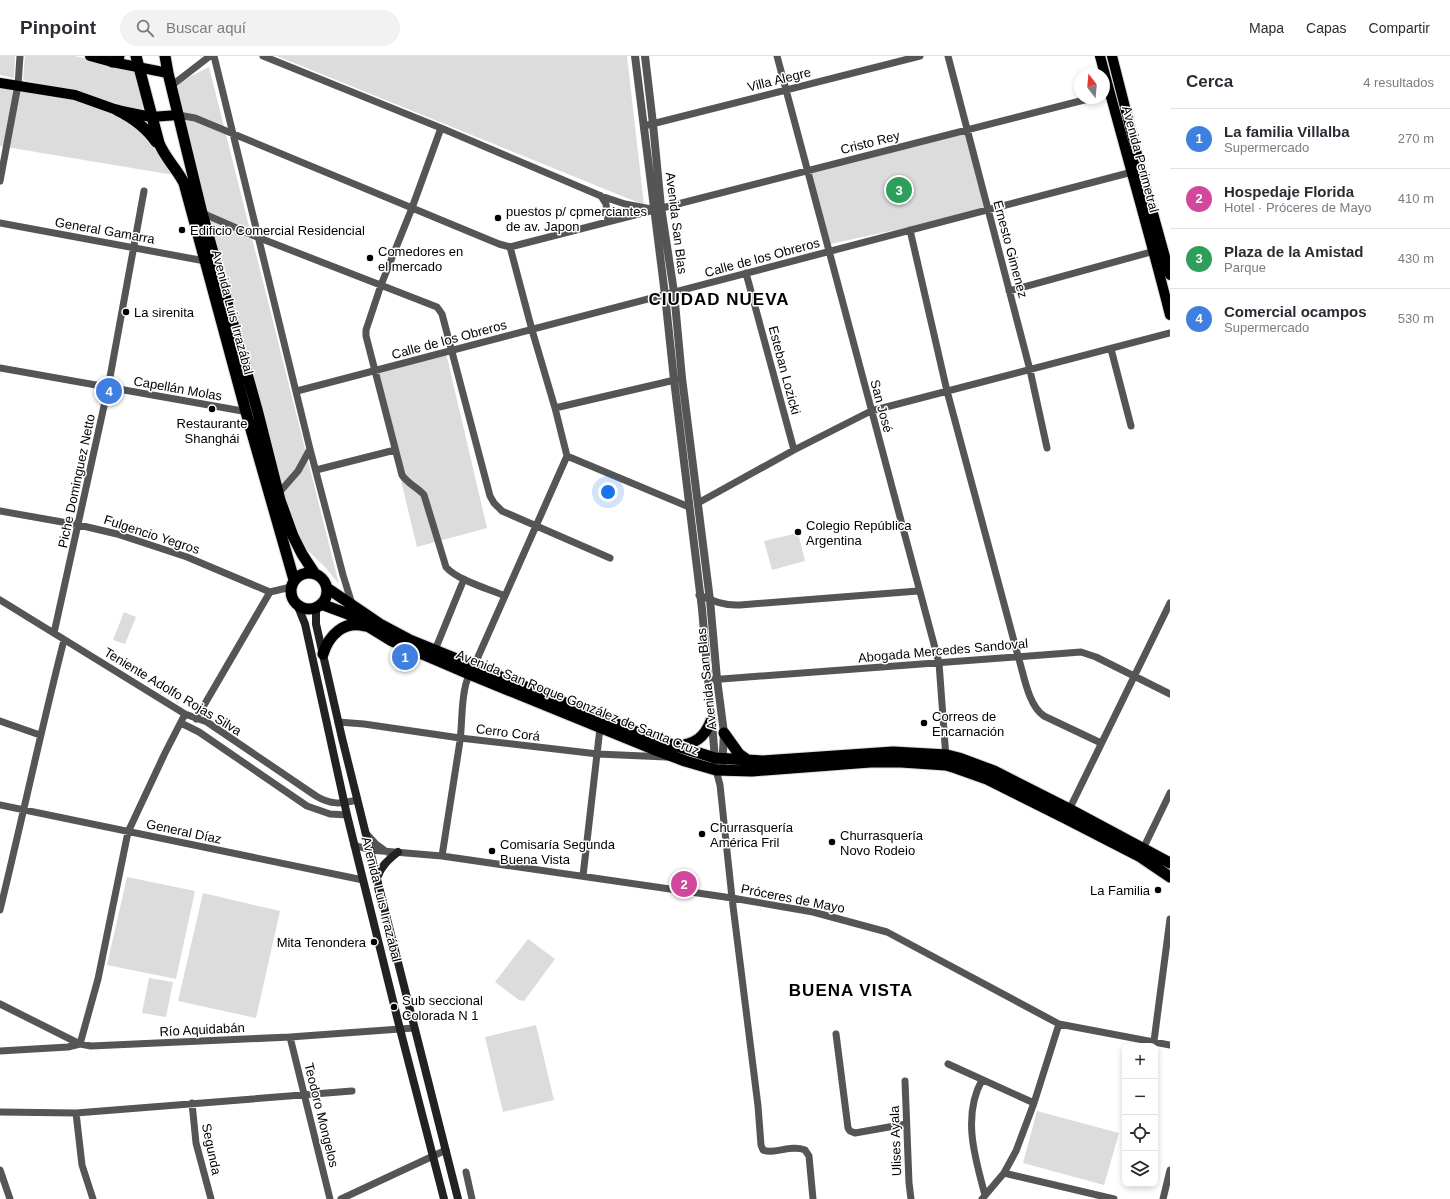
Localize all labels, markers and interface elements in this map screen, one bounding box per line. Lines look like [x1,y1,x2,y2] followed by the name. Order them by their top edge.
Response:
[120,10,400,46] search box
[20,17,96,38] text: Pinpoint
[134,17,156,39] icon: search
[166,19,246,36] text: Buscar aquí
[1249,20,1284,36] text: Mapa
[1306,20,1347,36] text: Capas
[1369,20,1430,36] text: Compartir
[746,64,812,95] street label: Villa Alegre
[1074,68,1110,104] north arrow
[1186,72,1233,91] text: Cerca
[1363,75,1434,90] text: 4 resultados
[1119,104,1162,214] street label: Avenida Perimetral
[1224,123,1350,140] text: La familia Villalba
[839,128,902,157] street label: Cristo Rey
[1195,131,1203,146] text: 1
[1398,131,1434,146] text: 270 m
[1224,140,1309,155] text: Supermercado
[663,171,690,275] street label: Avenida San Blas
[886,175,912,205] pin: 3
[1224,183,1354,200] text: Hospedaje Florida
[1195,191,1203,206] text: 2
[1398,191,1434,206] text: 410 m
[990,199,1031,300] street label: Ernesto Gimenez
[1224,200,1371,215] text: Hotel · Próceres de Mayo
[506,204,647,234] place label: puestos p/ cpmerciantes de av. Japon
[493,213,503,223] marker: puestos p/ cpmerciantes de av. Japon
[54,214,157,247] street label: General Gamarra
[190,223,365,238] place label: Edificio Comercial Residencial
[177,225,187,235] marker: Edificio Comercial Residencial
[703,235,822,280] street label: Calle de los Obreros
[1224,243,1364,260] text: Plaza de la Amistad
[378,244,463,274] place label: Comedores en el mercado
[209,248,256,376] street label: Avenida Luis Irrazábal
[1195,251,1203,266] text: 3
[1398,251,1434,266] text: 430 m
[365,253,375,263] marker: Comedores en el mercado
[1224,260,1266,275] text: Parque
[648,290,790,309] district label: CIUDAD NUEVA
[1224,303,1367,320] text: Comercial ocampos
[134,305,195,320] place label: La sirenita
[121,307,131,317] marker: La sirenita
[1195,311,1203,326] text: 4
[1398,311,1434,326] text: 530 m
[390,317,509,362] street label: Calle de los Obreros
[1224,320,1309,335] text: Supermercado
[765,324,804,416] street label: Esteban Lozicki
[132,373,224,404] street label: Capellán Molas
[96,376,122,406] pin: 4
[867,378,896,434] street label: San José
[207,404,217,414] marker: Restaurante Shanghái
[55,413,98,549] street label: Piche Dominguez Netto
[177,416,247,446] place label: Restaurante Shanghái
[598,482,618,502] your location
[102,512,202,557] street label: Fulgencio Yegros
[806,518,912,548] place label: Colegio República Argentina
[793,527,803,537] marker: Colegio República Argentina
[694,627,719,731] street label: Avenida San Blas
[857,636,1029,665] street label: Abogada Mercedes Sandoval
[392,642,418,672] pin: 1
[101,644,245,739] street label: Teniente Adolfo Rojas Silva
[454,647,701,758] street label: Avenida San Roque González de Santa Cruz
[932,709,1004,739] place label: Correos de Encarnación
[919,718,929,728] marker: Correos de Encarnación
[475,721,542,744] street label: Cerro Corá
[145,816,223,847] street label: General Díaz
[710,820,794,850] place label: Churrasquería América Fril
[840,828,924,858] place label: Churrasquería Novo Rodeio
[697,829,707,839] marker: Churrasquería América Fril
[359,835,404,963] street label: Avenida Luis Irrazábal
[500,837,616,867] place label: Comisaría Segunda Buena Vista
[827,837,837,847] marker: Churrasquería Novo Rodeio
[487,846,497,856] marker: Comisaría Segunda Buena Vista
[671,869,697,899] pin: 2
[740,881,846,916] street label: Próceres de Mayo
[1090,883,1151,898] place label: La Familia
[1153,885,1163,895] marker: La Familia
[277,935,367,950] place label: Mita Tenondera
[369,937,379,947] marker: Mita Tenondera
[789,981,913,1000] district label: BUENA VISTA
[402,993,483,1023] place label: Sub seccional Colorada N 1
[389,1002,399,1012] marker: Sub seccional Colorada N 1
[159,1020,245,1039] street label: Río Aquidabán
[1122,1043,1158,1187] map controls
[1122,1043,1158,1079] button: +
[301,1061,342,1169] street label: Teodoro Mongelos
[1122,1079,1158,1115] button: −
[887,1105,904,1177] street label: Ulises Ayala
[1122,1115,1158,1151] button: locate
[199,1122,224,1177] street label: Segunda
[1122,1151,1158,1187] button: layers

